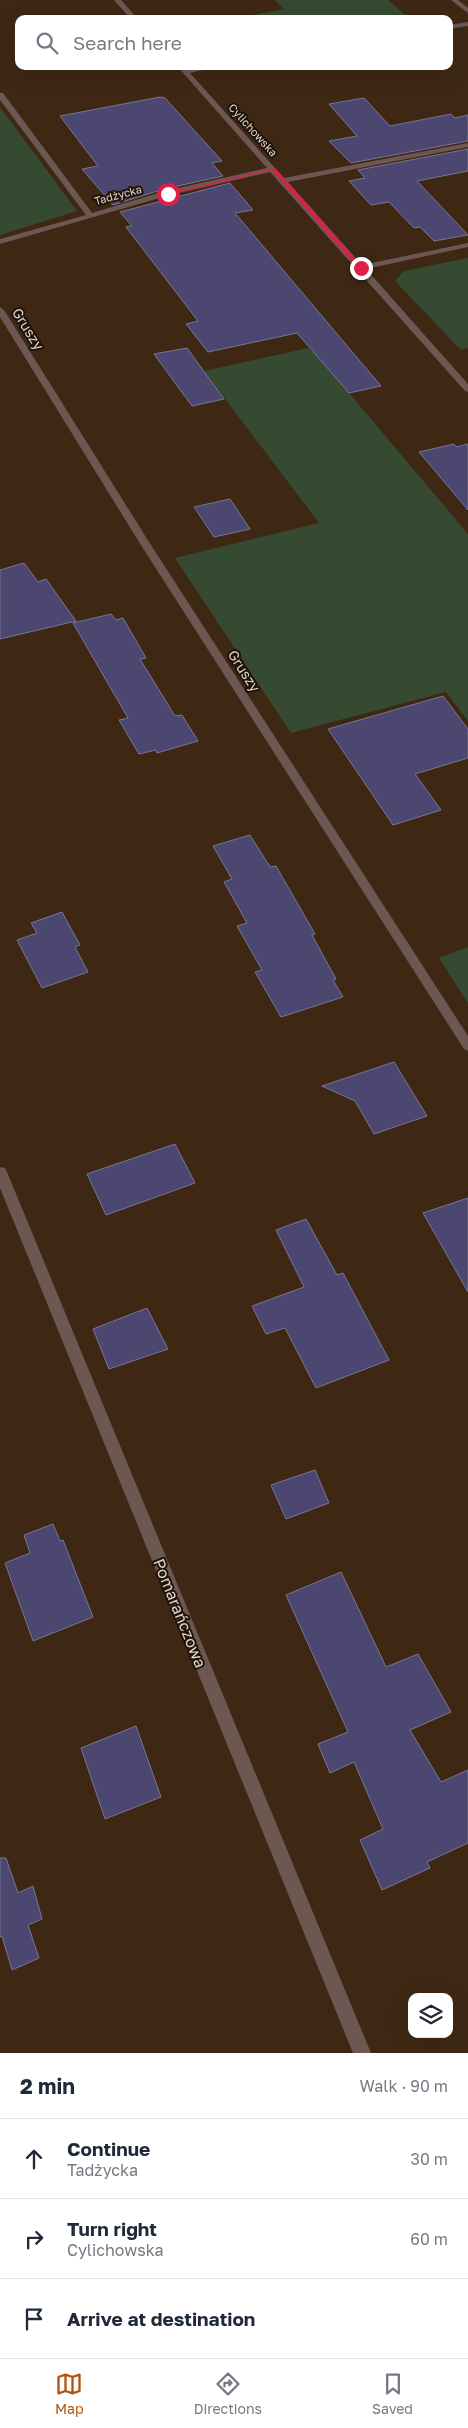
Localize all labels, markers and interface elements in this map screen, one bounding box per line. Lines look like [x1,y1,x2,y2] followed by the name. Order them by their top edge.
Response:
[15,15,453,70] search box
[33,29,61,57] icon: search
[73,31,182,54] text: Search here
[226,101,280,159] street label: Cylichowska
[93,182,143,207] street label: Tadżycka
[157,183,180,206] route start
[350,257,373,280] route end
[9,305,48,353] street label: Gruszy
[225,647,264,695] street label: Gruszy
[149,1555,211,1671] street label: Pomarańczowa
[408,1993,453,2038] map controls
[408,1993,453,2038] button: layers
[20,2073,75,2099] text: 2 min
[360,2076,448,2096] text: Walk · 90 m
[67,2137,150,2160] text: Continue
[20,2145,48,2173] icon: ahead
[411,2149,448,2169] text: 30 m
[67,2160,138,2180] text: Tadżycka
[67,2217,157,2240] text: Turn right
[20,2225,48,2253] icon: right
[410,2229,448,2249] text: 60 m
[67,2240,164,2260] text: Cylichowska
[20,2305,48,2333] icon: arrive
[67,2307,255,2330] text: Arrive at destination
[55,2370,84,2417] tab: Map
[194,2370,262,2417] tab: Directions
[372,2370,413,2417] tab: Saved

